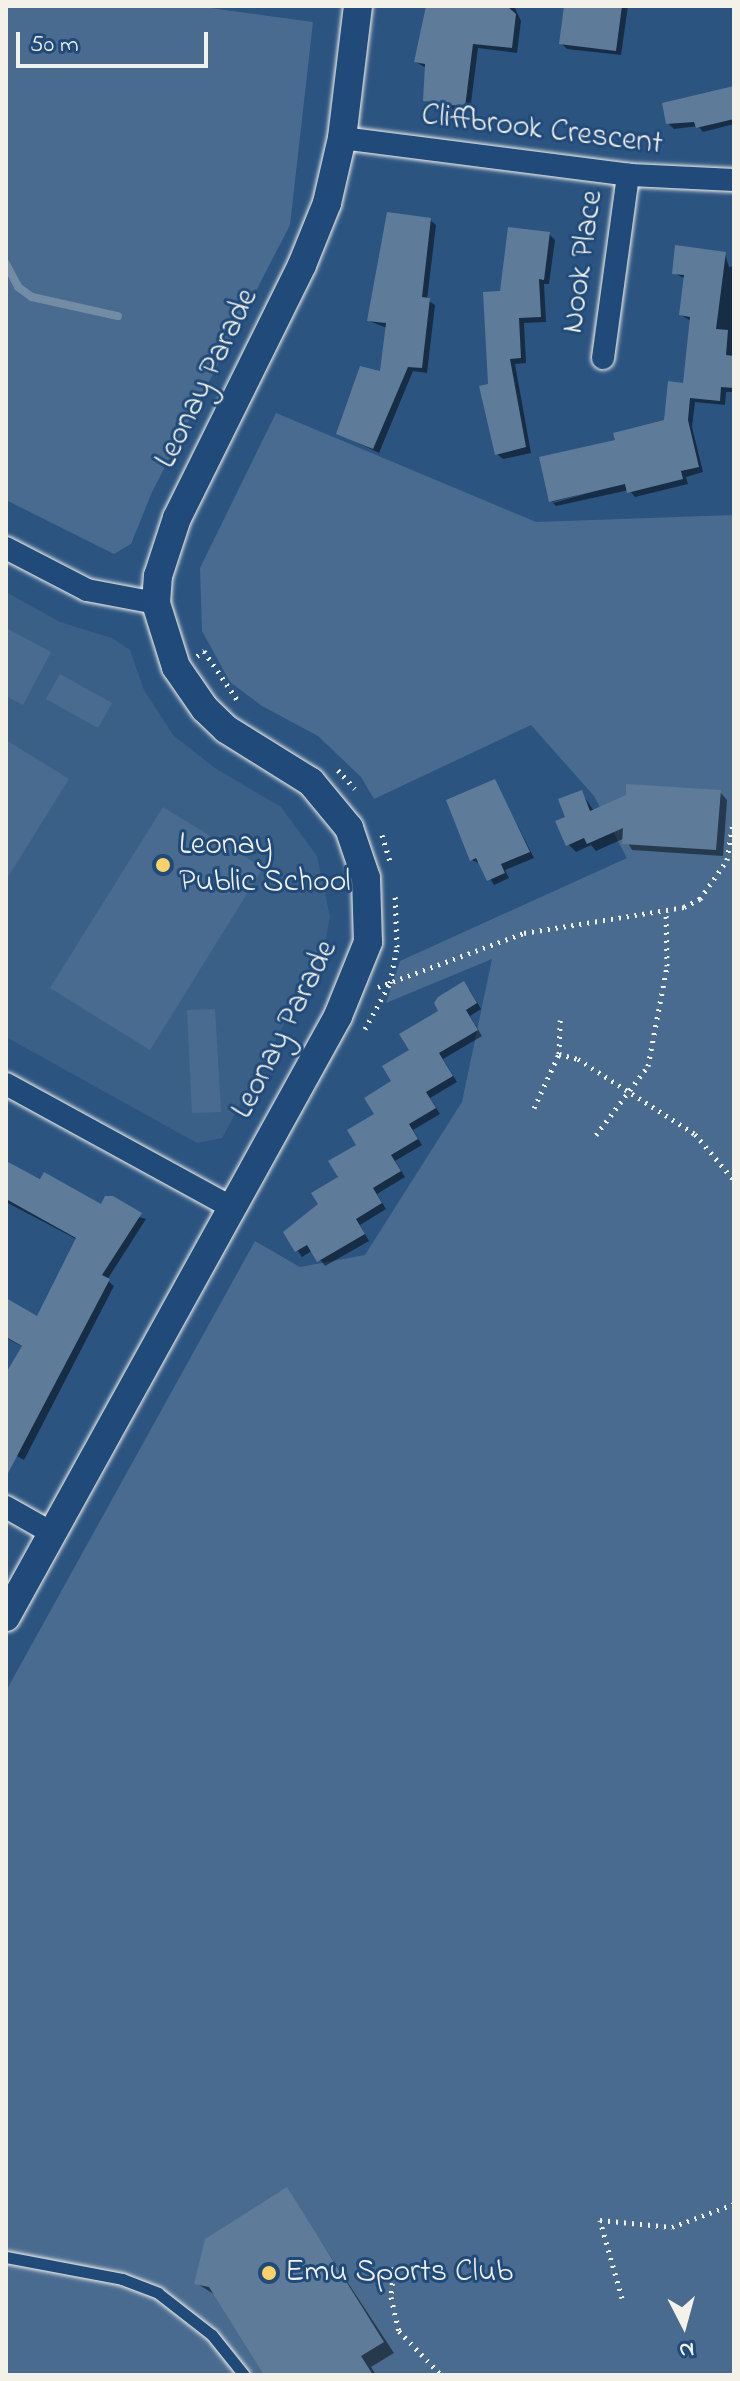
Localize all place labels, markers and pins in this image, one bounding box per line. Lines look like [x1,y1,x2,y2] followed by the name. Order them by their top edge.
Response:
[179,828,351,903] place label: Leonay Public School
[154,856,172,874] marker: Leonay Public School
[285,2254,513,2292] place label: Emu Sports Club
[260,2264,278,2282] marker: Emu Sports Club

